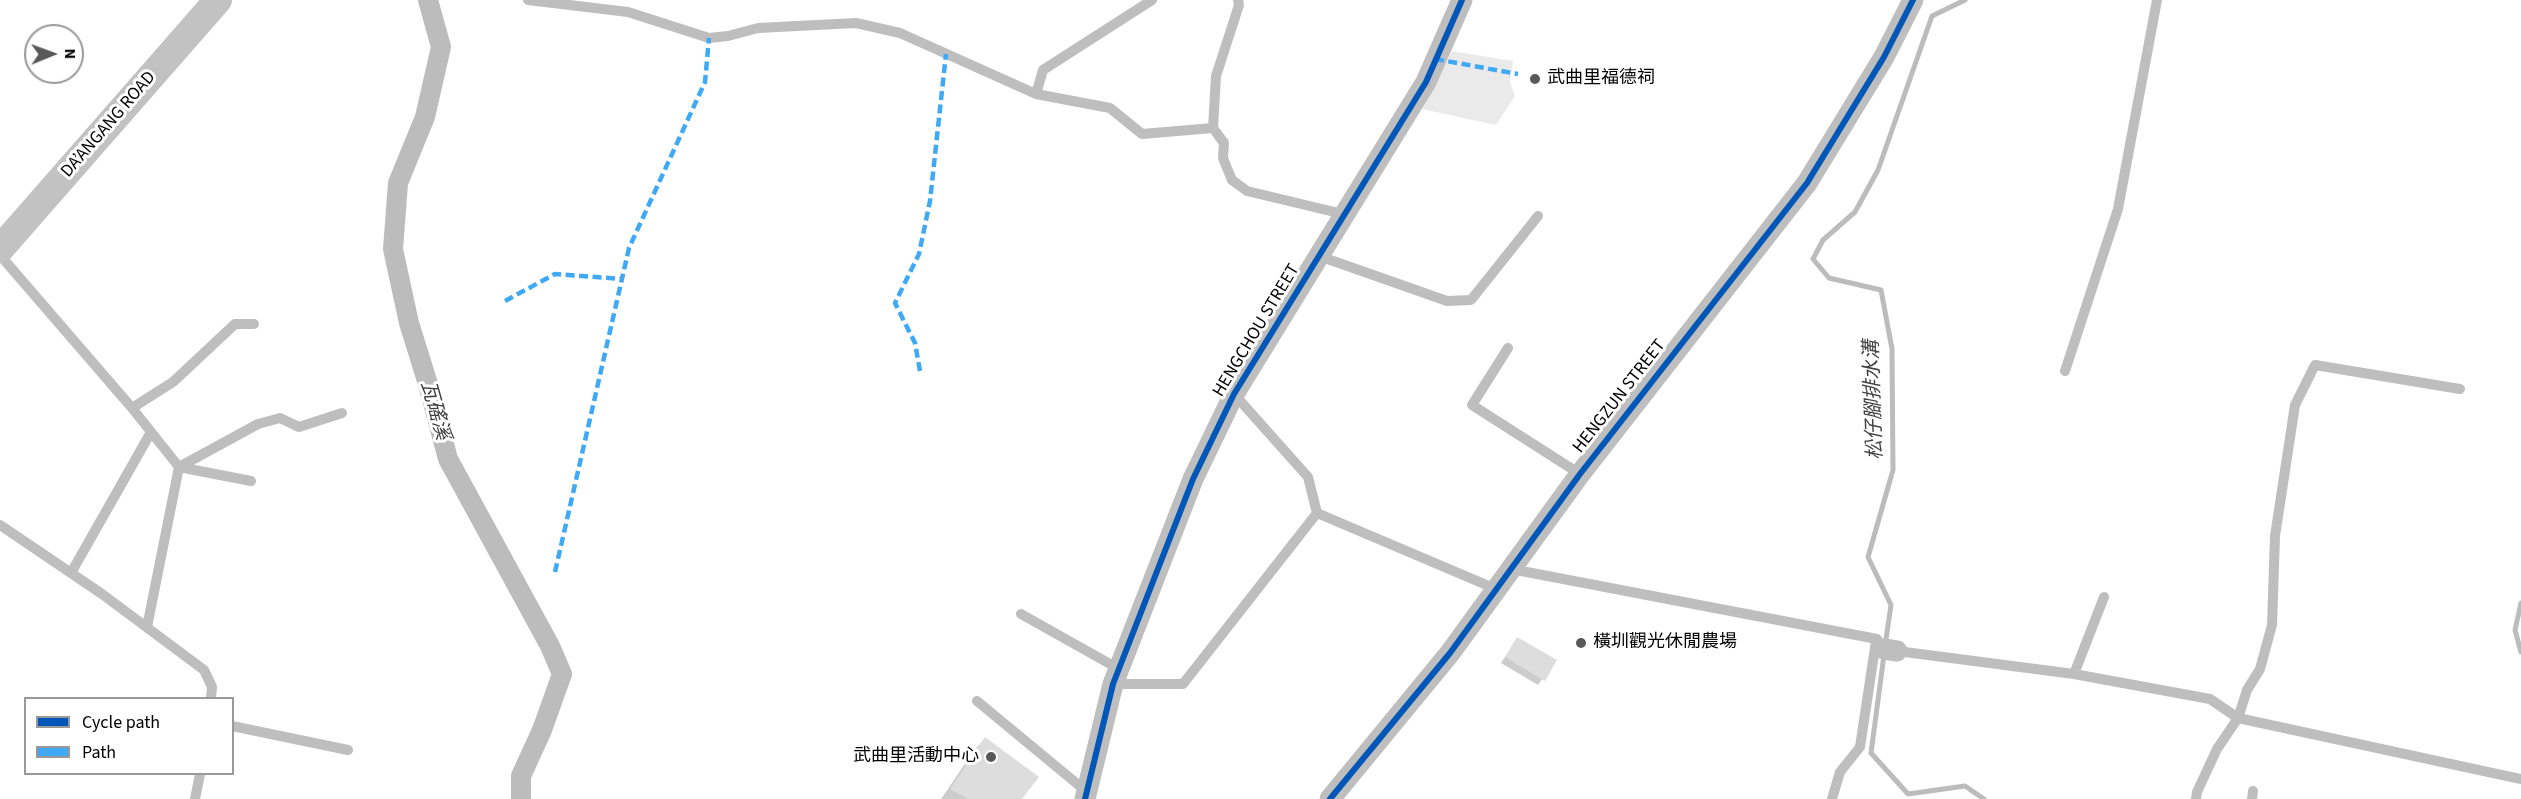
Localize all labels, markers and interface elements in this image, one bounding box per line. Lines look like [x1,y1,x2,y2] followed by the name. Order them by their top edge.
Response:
[24,24,84,84] north arrow
[59,48,81,59] text: N
[57,68,161,182] street label: DA’ANGANG ROAD
[1547,68,1655,90] place label: 武曲里福德祠
[1528,72,1542,86] marker: 武曲里福德祠
[1209,261,1305,401] street label: HENGCHOU STREET
[1569,336,1671,458] street label: HENGZUN STREET
[1861,340,1889,460] water label: 松仔腳排水溝
[414,379,454,443] water label: 瓦磘溪
[1593,632,1737,654] place label: 橫圳觀光休閒農場
[1574,636,1588,650] marker: 橫圳觀光休閒農場
[24,697,234,775] legend
[82,710,160,735] text: Cycle path
[82,740,116,765] text: Path
[853,746,979,768] place label: 武曲里活動中心
[984,750,998,764] marker: 武曲里活動中心

